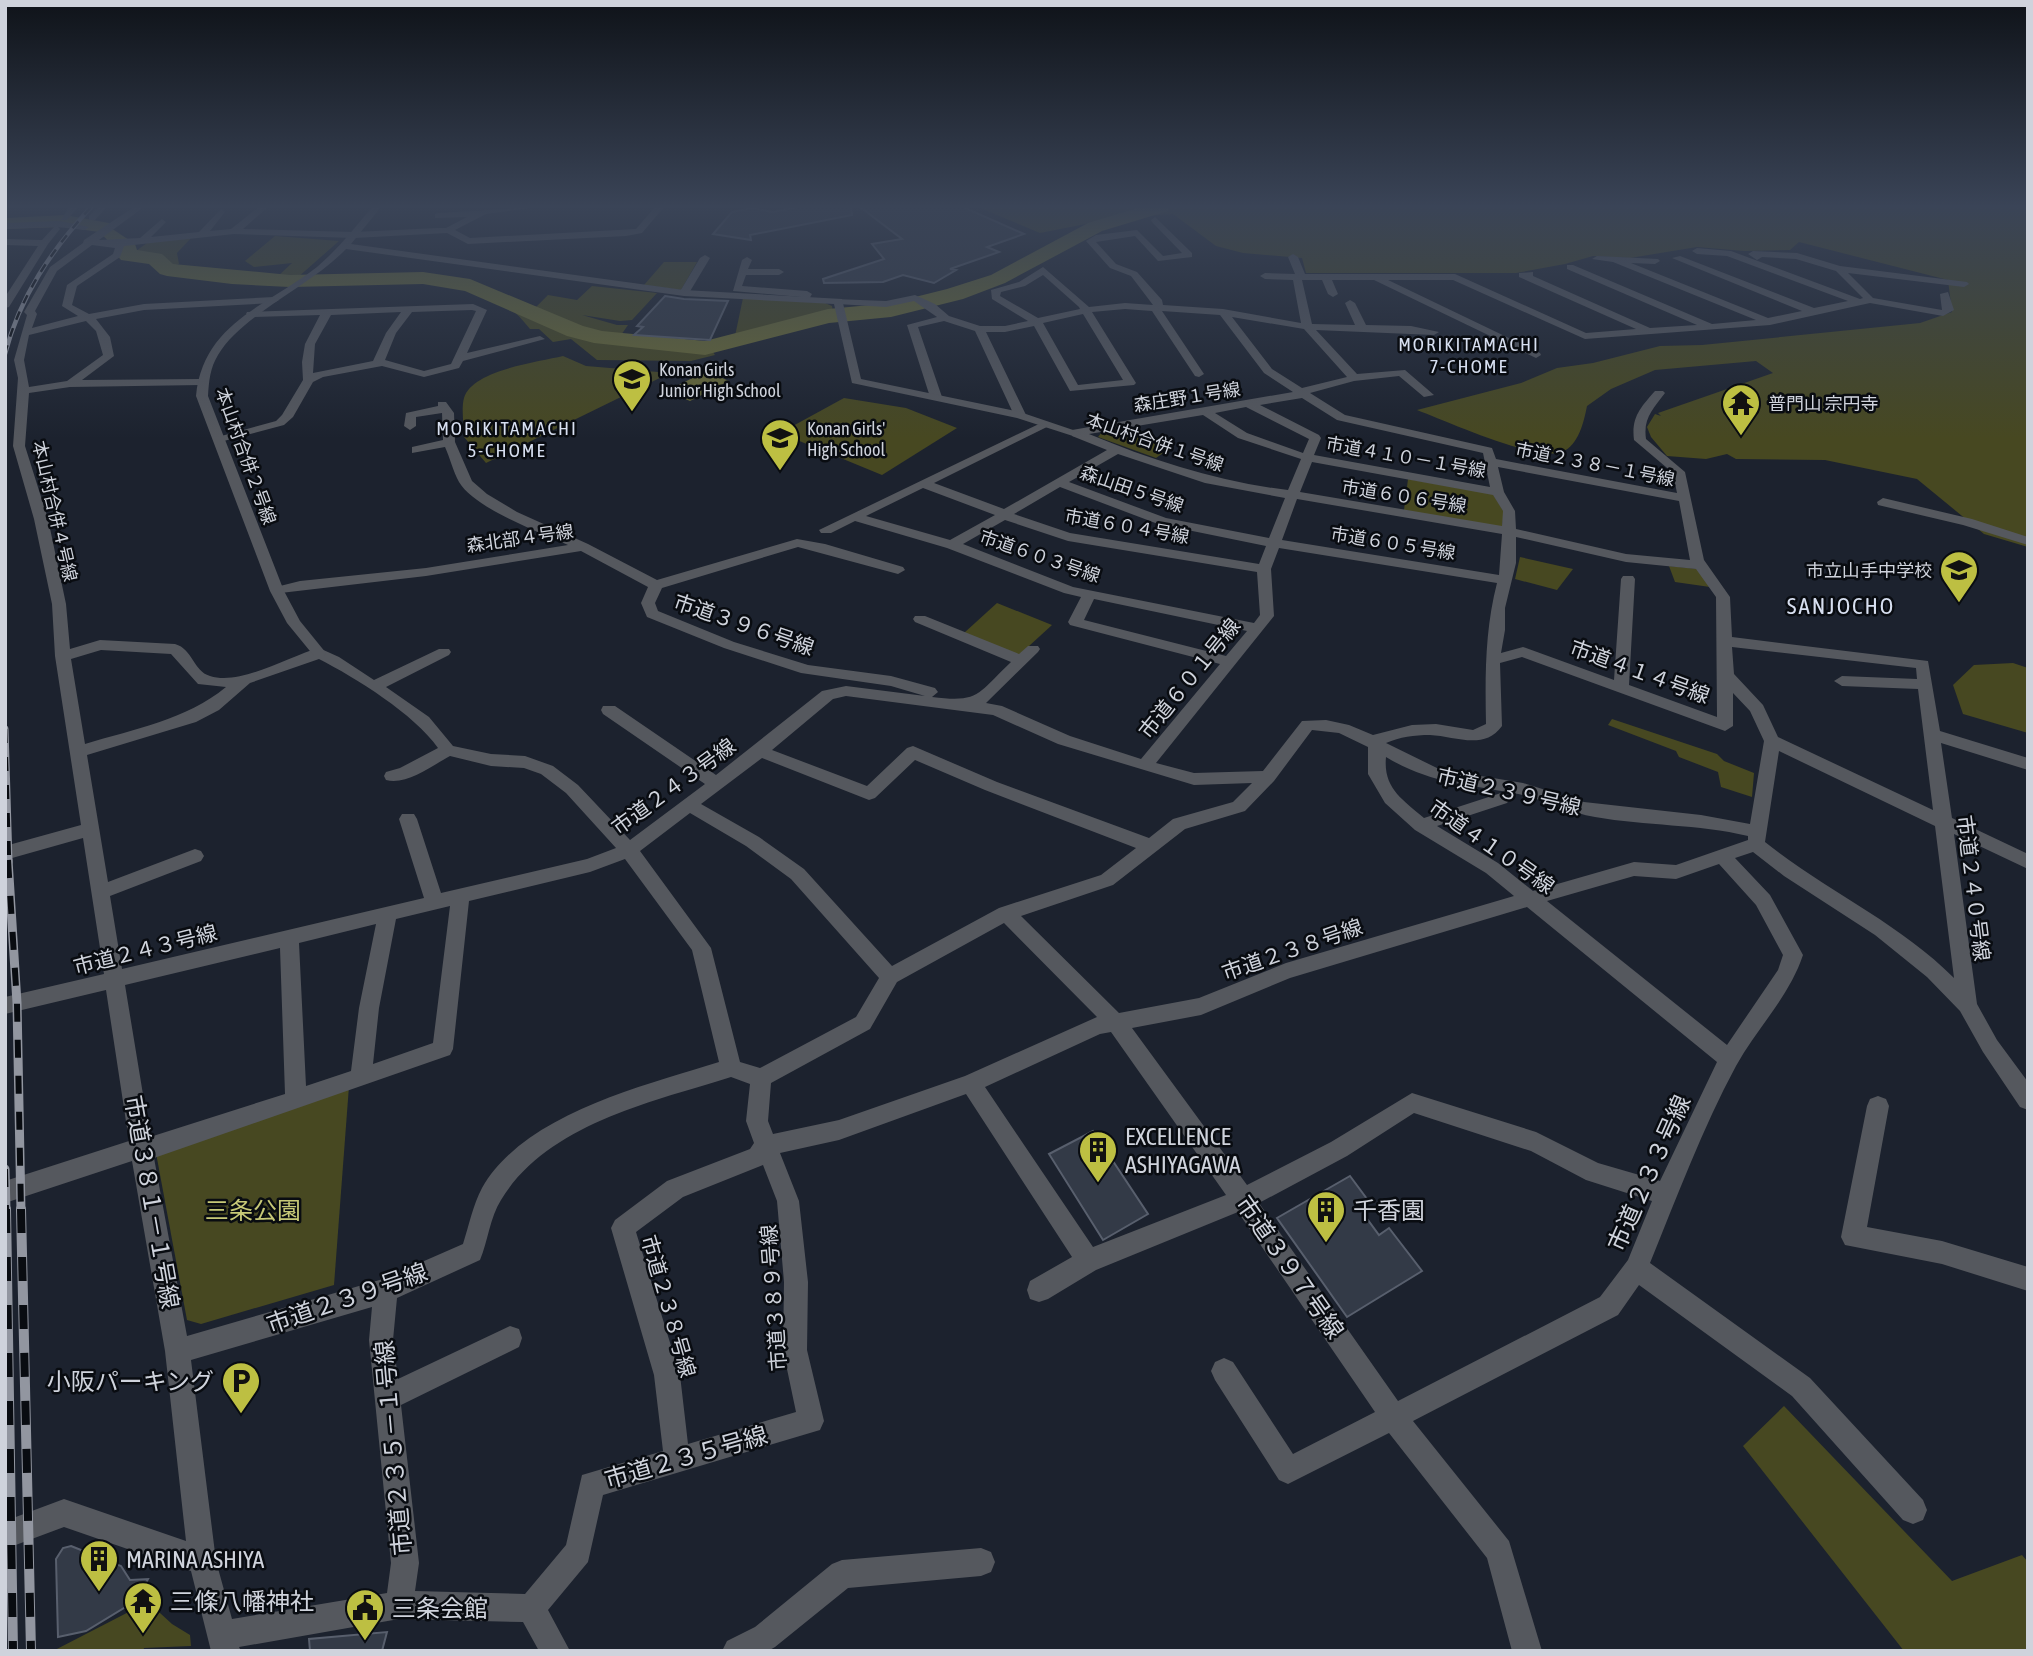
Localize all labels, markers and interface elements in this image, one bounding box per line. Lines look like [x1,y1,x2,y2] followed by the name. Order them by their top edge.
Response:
[1398,333,1540,377] district label: MORIKITAMACHI 7-CHOME
[611,358,653,413] school or university icon: Konan Girls Junior High School
[659,359,781,401] place label: Konan Girls Junior High School
[1132,378,1242,416] street label: 森庄野１号線
[1720,382,1762,437] temple icon: 普門山 宗円寺
[212,385,280,527] street label: 本山村合併２号線
[1768,393,1878,414] place label: 普門山 宗円寺
[1084,409,1226,475] street label: 本山村合併１号線
[436,417,578,461] district label: MORIKITAMACHI 5-CHOME
[759,417,801,472] school or university icon: Konan Girls' High School
[807,418,885,460] place label: Konan Girls' High School
[1324,433,1488,481] street label: 市道４１０－１号線
[29,438,81,584] street label: 本山村合併４号線
[1513,438,1677,490] street label: 市道２３８－１号線
[1078,461,1186,517] street label: 森山田５号線
[1340,476,1468,516] street label: 市道６０６号線
[1063,505,1191,547] street label: 市道６０４号線
[465,520,575,556] street label: 森北部４号線
[1329,523,1457,563] street label: 市道６０５号線
[977,526,1103,586] street label: 市道６０３号線
[1938,549,1980,604] school or university icon: 市立山手中学校
[1806,560,1932,581] place label: 市立山手中学校
[671,589,817,659] street label: 市道３９６号線
[1787,593,1895,619] district label: SANJOCHO
[1133,613,1245,743] street label: 市道６０１号線
[1567,635,1713,707] street label: 市道４１４号線
[606,733,740,839] street label: 市道２４３号線
[1435,763,1583,819] street label: 市道２３９号線
[1425,794,1559,898] street label: 市道４１０号線
[1953,814,1995,962] street label: 市道２４０号線
[1219,914,1365,984] street label: 市道２３８号線
[71,920,219,978] street label: 市道２４３号線
[1603,1091,1695,1255] street label: 市道２３３号線
[120,1093,184,1311] street label: 市道３８１－１号線
[1125,1123,1241,1178] place label: EXCELLENCE ASHIYAGAWA
[1077,1129,1119,1184] building icon: EXCELLENCE ASHIYAGAWA
[1305,1189,1347,1244] building icon: 千香園
[1231,1190,1349,1344] street label: 市道３９７号線
[205,1197,301,1224] park label: 三条公園
[1353,1197,1425,1224] place label: 千香園
[756,1224,790,1372] street label: 市道３８９号線
[637,1232,701,1380] street label: 市道２３８号線
[263,1258,431,1338] street label: 市道２３９号線
[370,1339,416,1557] street label: 市道２３５－１号線
[220,1360,262,1415] parking icon: 小阪パーキング
[47,1368,214,1395] place label: 小阪パーキング
[602,1421,770,1493] street label: 市道２３５号線
[78,1538,120,1593] building icon: MARINA ASHIYA
[126,1546,265,1573] place label: MARINA ASHIYA
[122,1580,164,1635] temple icon: 三條八幡神社
[344,1587,386,1642] public building icon: 三条会館
[170,1588,314,1615] place label: 三條八幡神社
[392,1595,488,1622] place label: 三条会館

